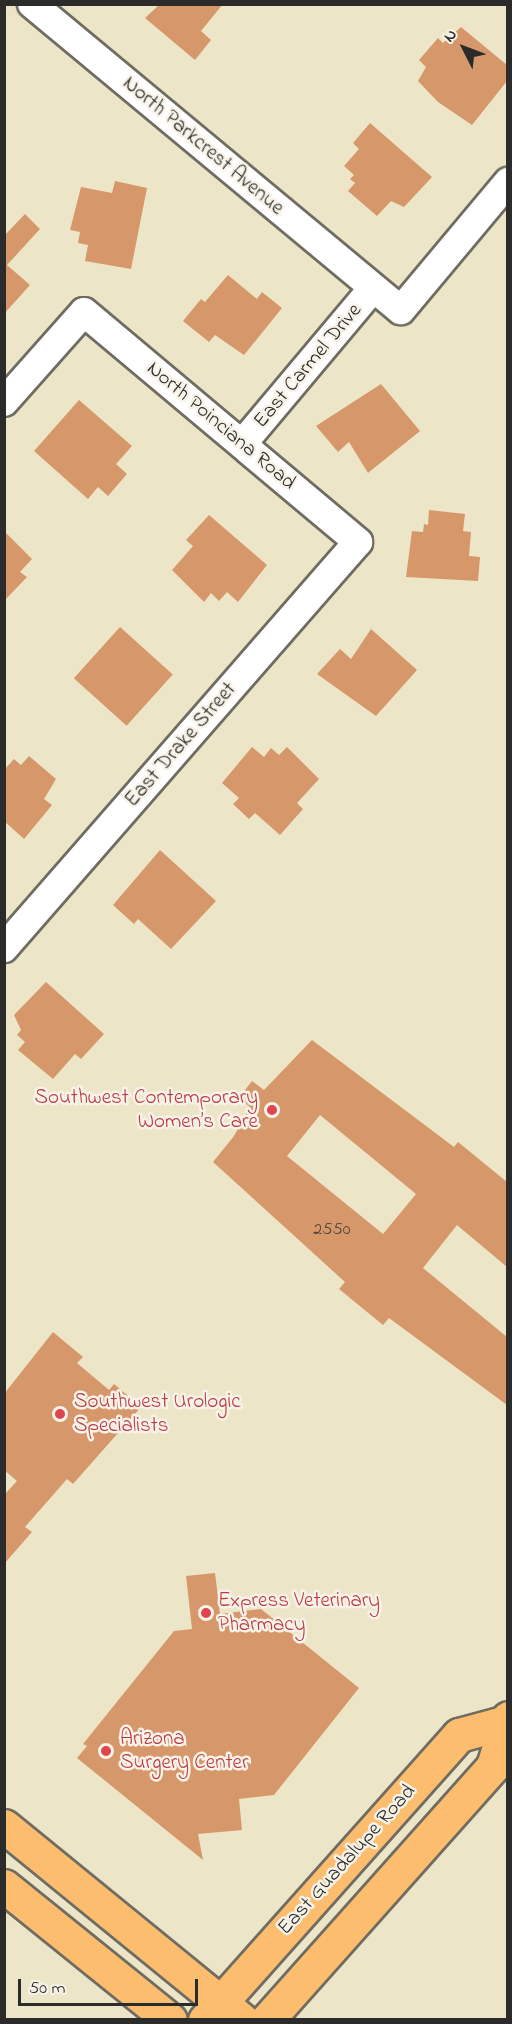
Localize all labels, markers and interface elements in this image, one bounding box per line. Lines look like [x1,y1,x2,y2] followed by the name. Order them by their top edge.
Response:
[434,18,494,78] north arrow
[438,24,463,48] text: N
[117,71,289,221] street label: North Parkcrest Avenue
[249,299,367,433] street label: East Carmel Drive
[141,356,301,496] street label: North Poinciana Road
[120,677,242,813] street label: East Drake Street
[34,1085,258,1135] place label: Southwest Contemporary Women’s Care
[263,1101,281,1119] marker: Southwest Contemporary Women’s Care
[313,1219,351,1241] house number: 2550
[74,1389,241,1439] place label: Southwest Urologic Specialists
[51,1405,69,1423] marker: Southwest Urologic Specialists
[218,1588,380,1638] place label: Express Veterinary Pharmacy
[199,1606,213,1620] marker: Express Veterinary Pharmacy
[120,1726,248,1776] place label: Arizona Surgery Center
[97,1742,115,1760] marker: Arizona Surgery Center
[273,1780,421,1940] street label: East Guadalupe Road
[21,1967,201,2005] scale bar
[29,1976,66,2002] text: 50 m

